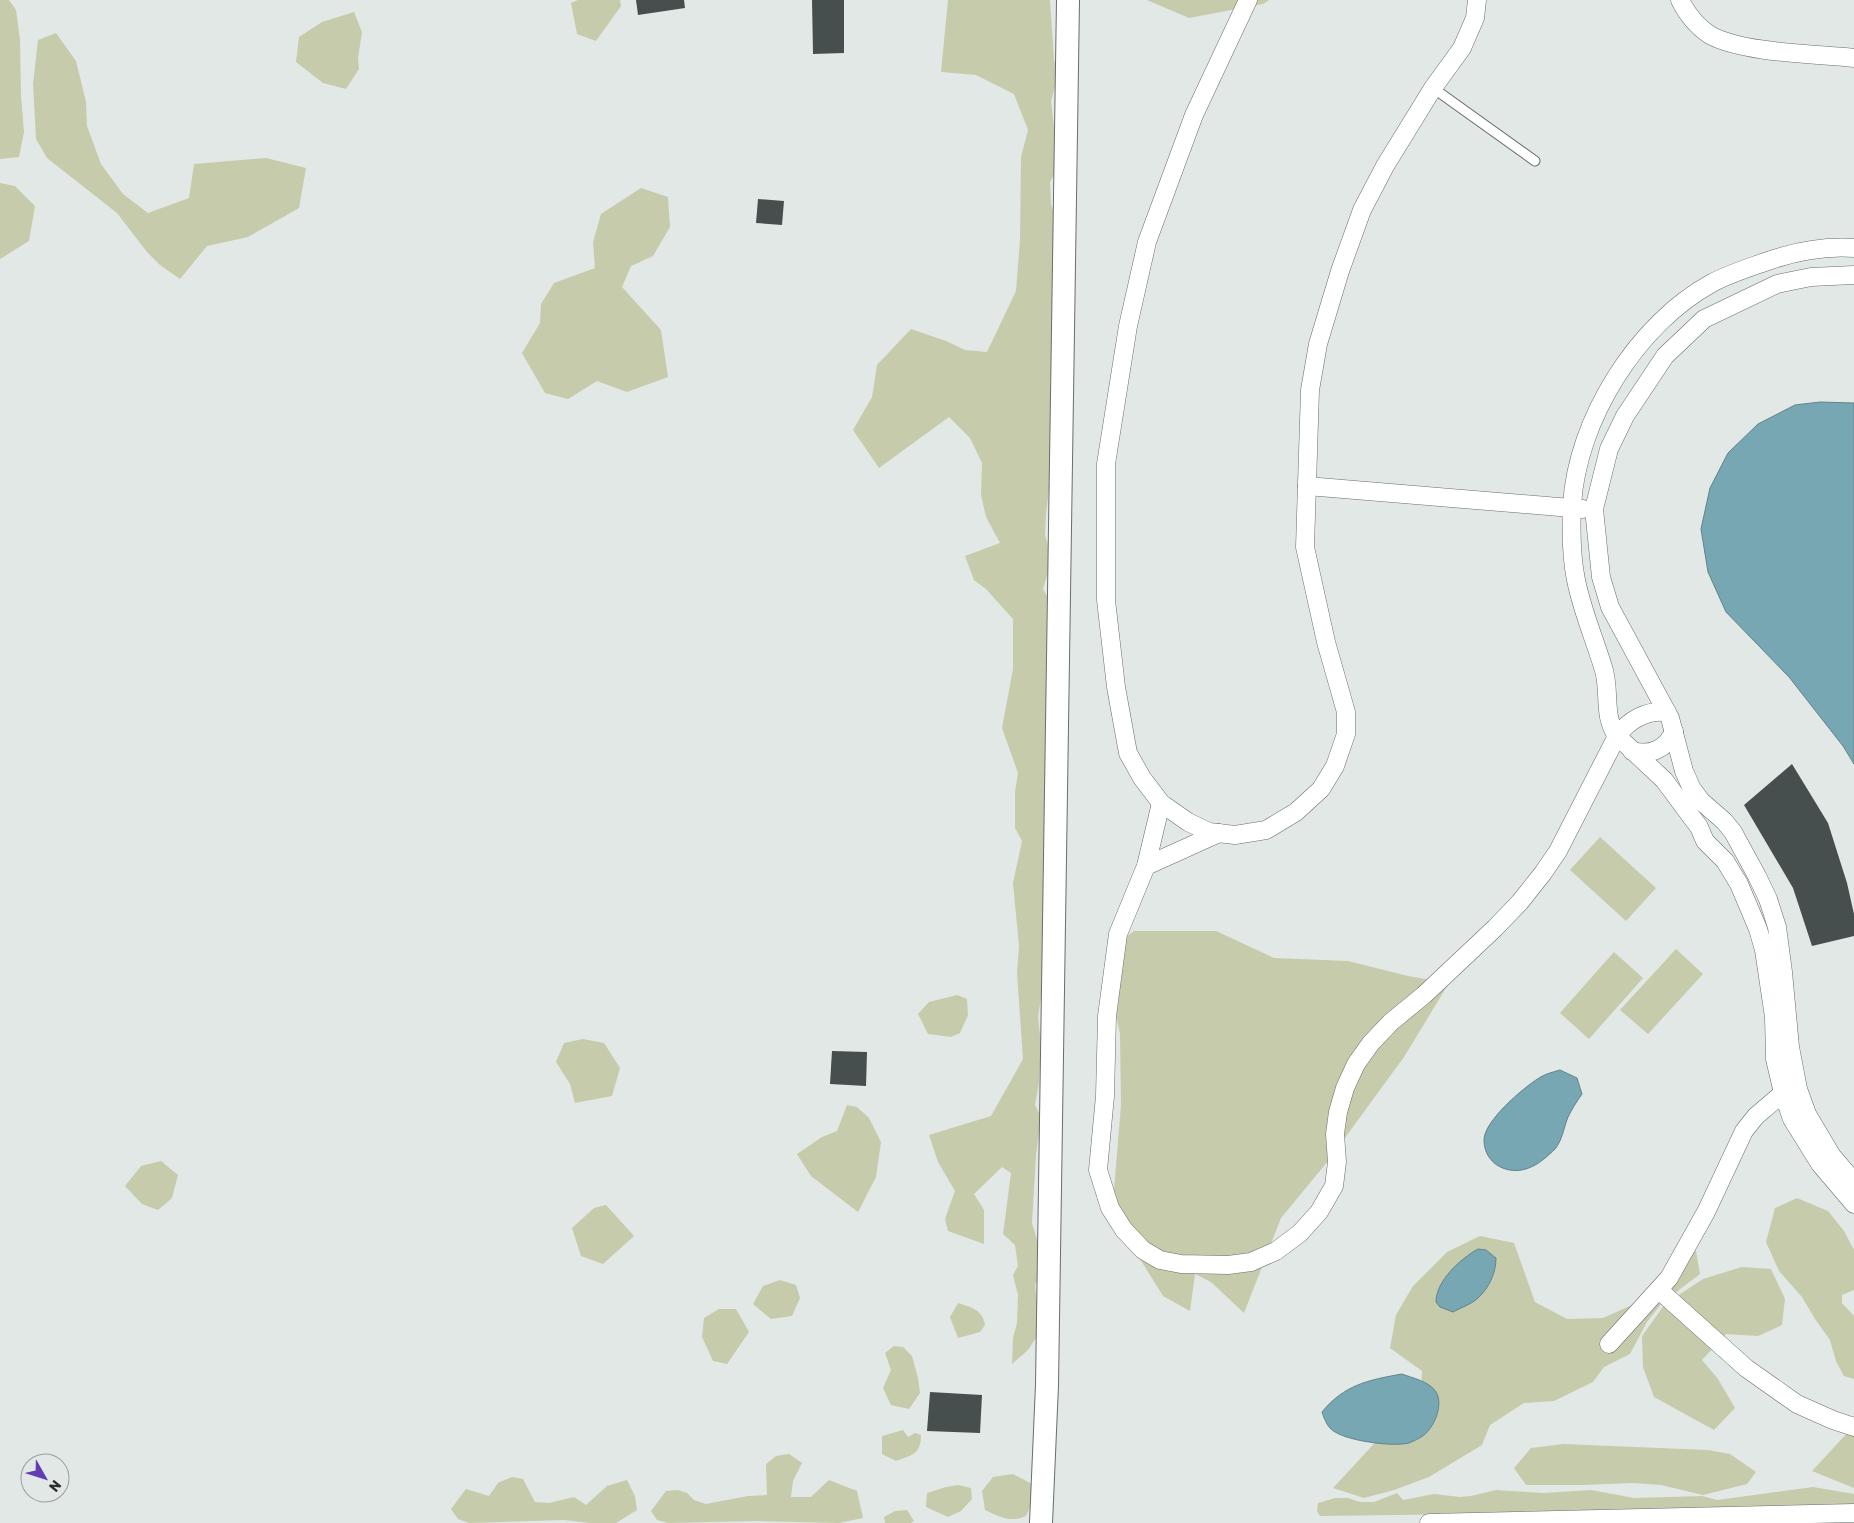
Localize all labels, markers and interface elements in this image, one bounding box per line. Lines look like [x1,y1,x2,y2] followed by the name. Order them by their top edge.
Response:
[20,1453,70,1503] north arrow
[45,1477,64,1495] text: N

